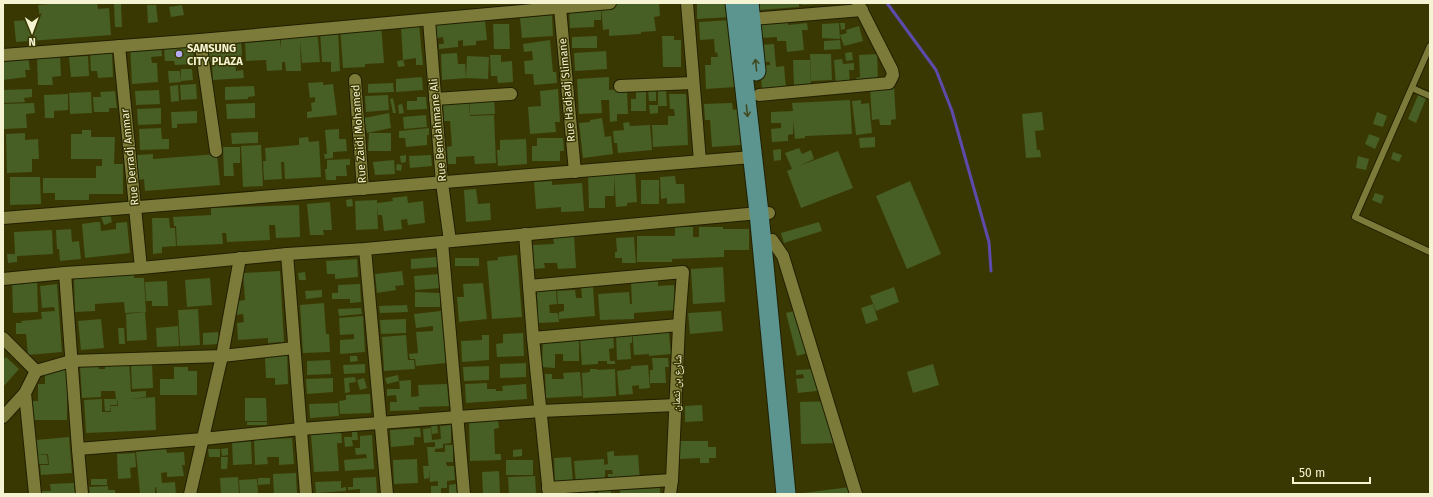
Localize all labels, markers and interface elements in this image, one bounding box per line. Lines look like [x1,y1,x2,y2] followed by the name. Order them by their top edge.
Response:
[12,12,52,52] north arrow
[28,35,36,48] text: N
[556,38,578,142] street label: Rue Hadjadj Slimane
[187,42,243,68] place label: SAMSUNG CITY PLAZA
[174,49,184,59] marker: SAMSUNG CITY PLAZA
[752,59,759,72] one-way arrow
[427,78,449,182] street label: Rue Bendahmane Ali
[349,84,369,184] street label: Rue Zaidi Mohamed
[744,104,751,117] one-way arrow
[118,107,142,206] street label: Rue Derradj Ammar
[670,354,684,412] street label: شارع بن نثمان
[1293,459,1370,485] scale bar
[1299,466,1325,480] text: 50 m

